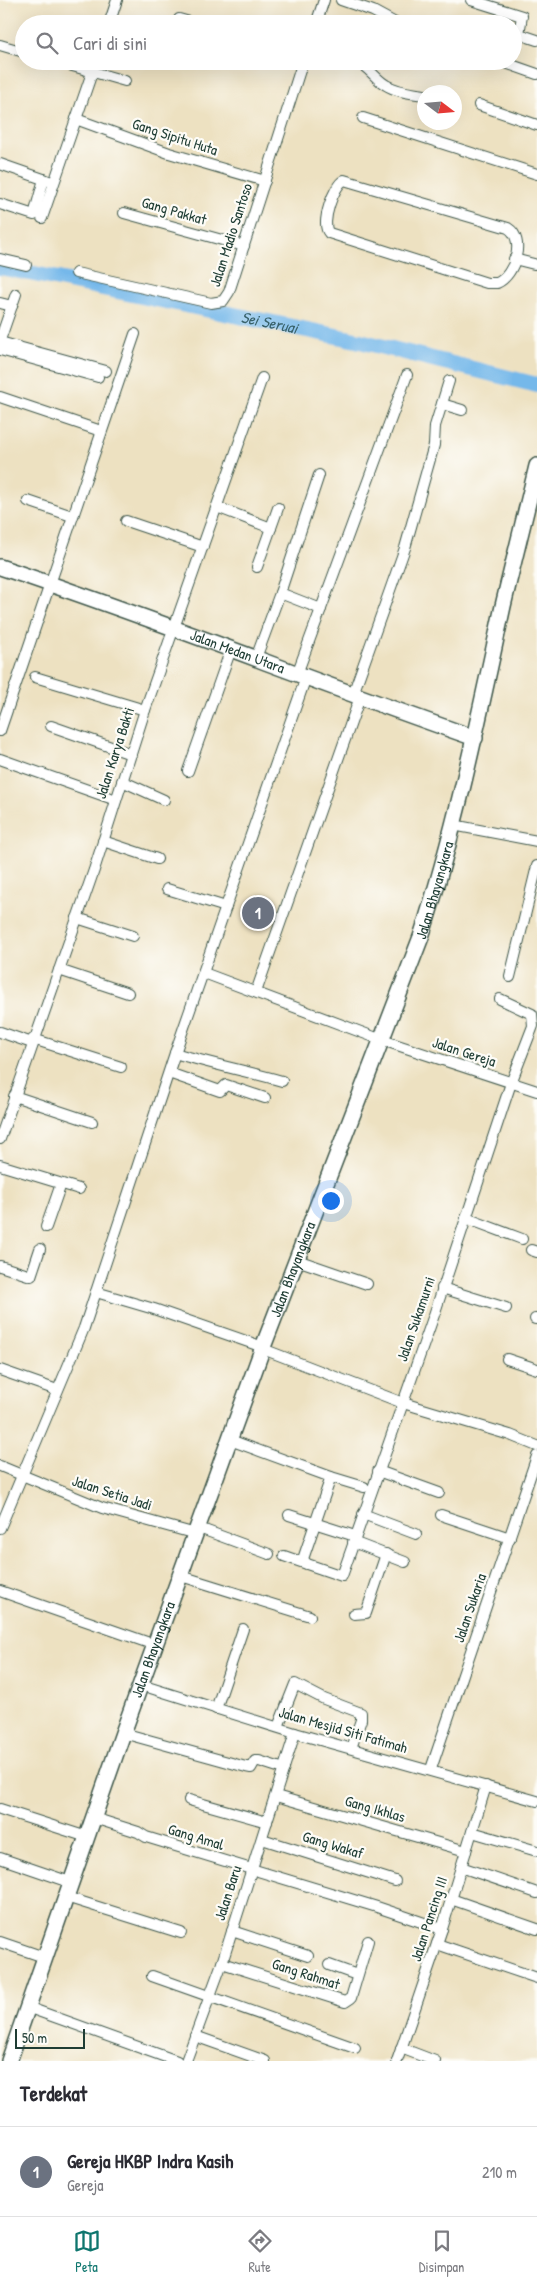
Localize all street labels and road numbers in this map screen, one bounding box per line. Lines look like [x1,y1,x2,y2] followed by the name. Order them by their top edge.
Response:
[130,113,221,160] street label: Gang Sipitu Huta
[204,180,257,289] street label: Jalan Madio Santoso
[139,191,210,230] street label: Gang Pakkat
[187,624,288,678] street label: Jalan Medan Utara
[90,704,139,801] street label: Jalan Karya Bakti
[410,839,458,942] street label: Jalan Bhayangkara
[430,1031,499,1072] street label: Jalan Gereja
[264,1218,320,1320] street label: Jalan Bhayangkara
[391,1274,440,1364] street label: Jalan Sukamurni
[69,1470,155,1515] street label: Jalan Setia Jadi
[448,1570,491,1645] street label: Jalan Sukaria
[126,1598,180,1700] street label: Jalan Bhayangkara
[276,1701,410,1758] street label: Jalan Mesjid Siti Fatimah
[343,1790,408,1827] street label: Gang Ikhlas
[166,1818,227,1855] street label: Gang Amal
[300,1825,367,1864] street label: Gang Wakaf
[209,1863,246,1923] street label: Jalan Baru
[405,1874,452,1964] street label: Jalan Pancing III
[270,1953,344,1995] street label: Gang Rahmat

